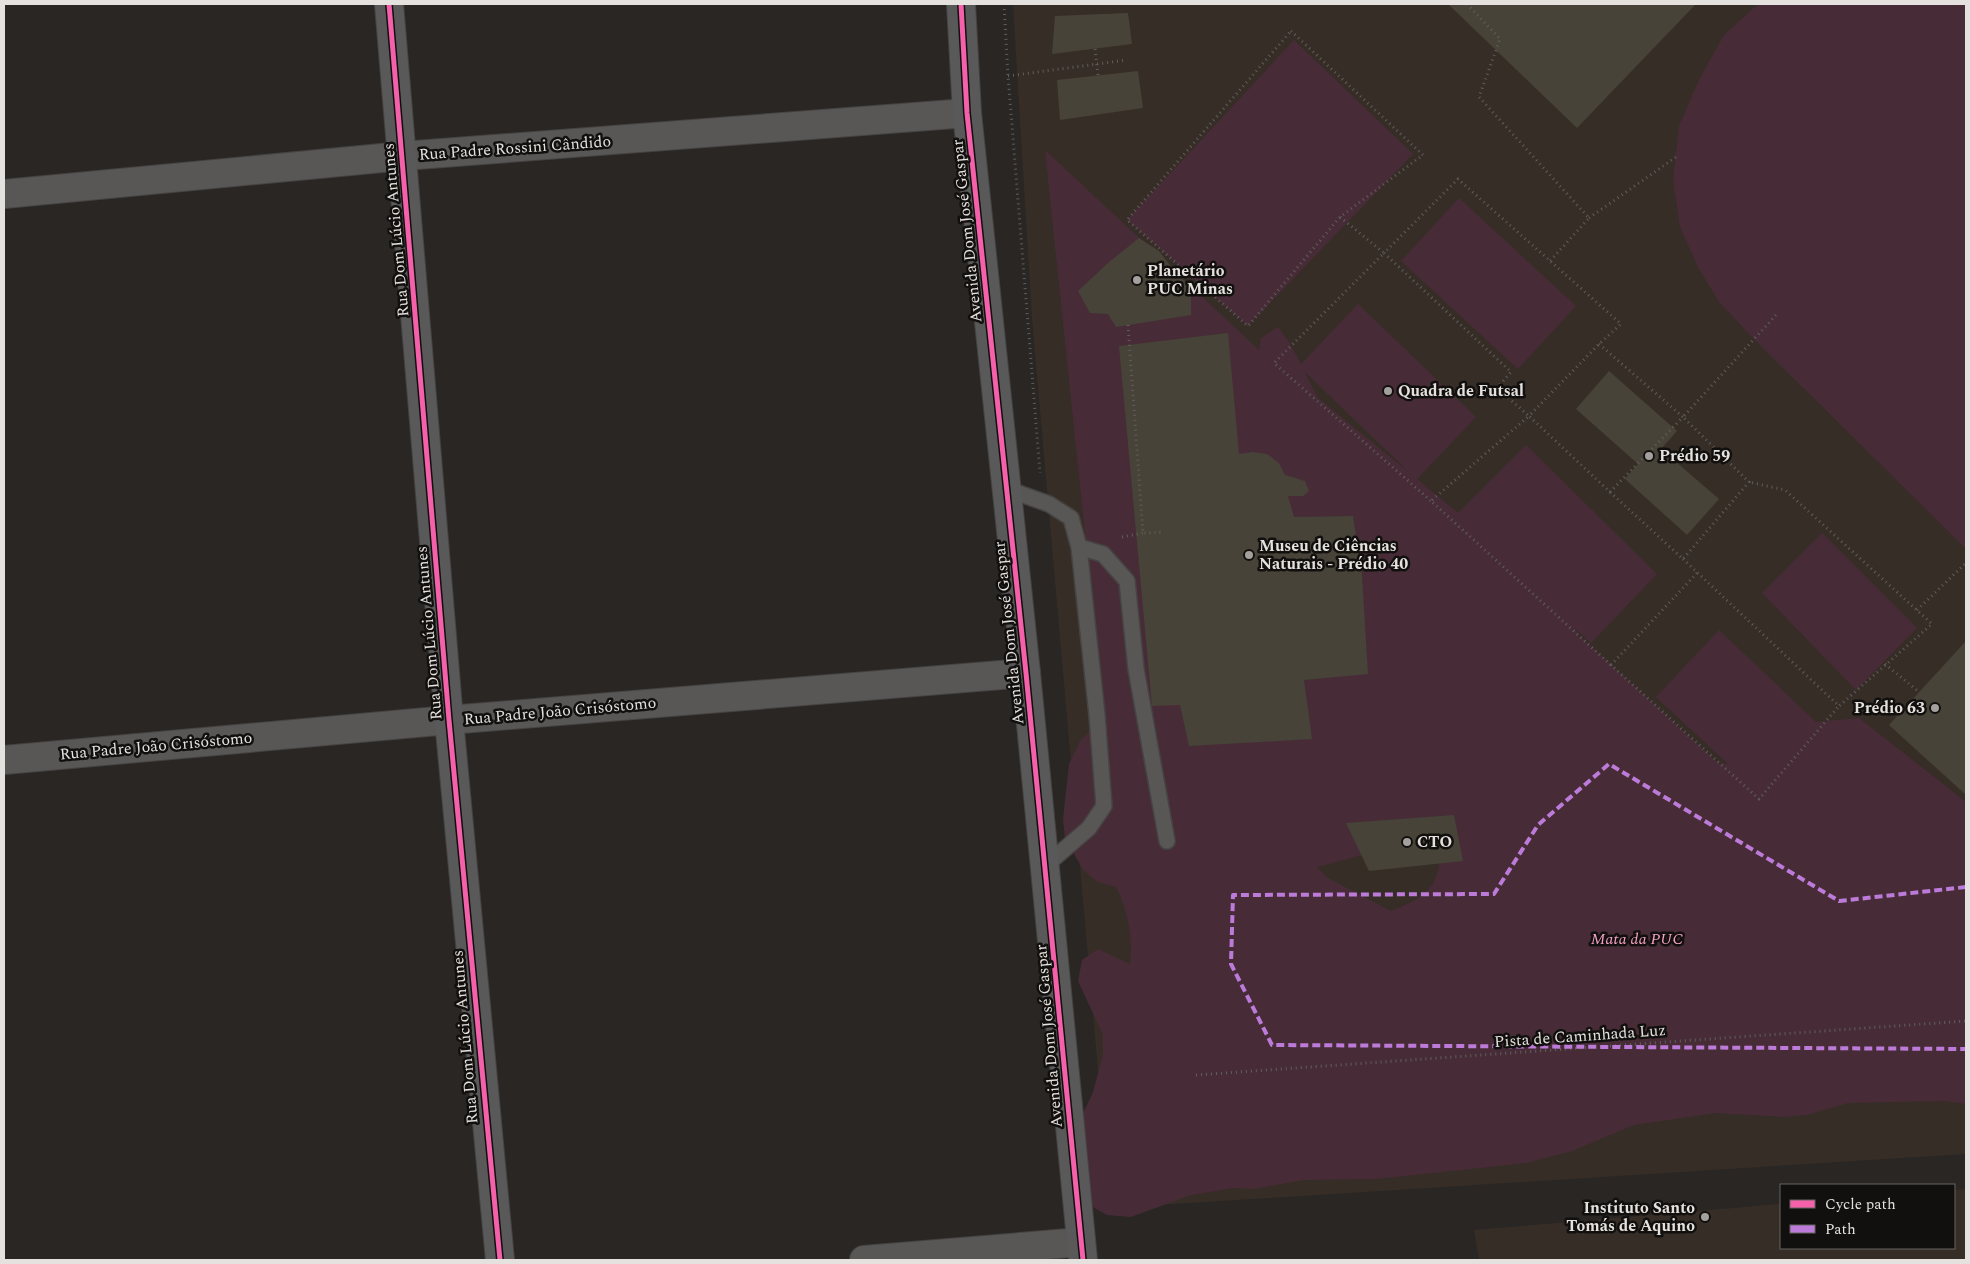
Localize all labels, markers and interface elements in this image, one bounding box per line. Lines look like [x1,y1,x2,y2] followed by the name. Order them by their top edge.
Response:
[418,129,612,167] street label: Rua Padre Rossini Cândido
[945,138,989,324] street label: Avenida Dom José Gaspar
[376,142,416,318] street label: Rua Dom Lúcio Antunes
[1147,259,1233,301] place label: Planetário PUC Minas
[1131,274,1143,286] marker: Planetário PUC Minas
[1398,379,1524,403] place label: Quadra de Futsal
[1382,385,1394,397] marker: Quadra de Futsal
[1659,444,1730,468] place label: Prédio 59
[1643,450,1655,462] marker: Prédio 59
[1259,534,1408,576] place label: Museu de Ciências Naturais - Prédio 40
[987,540,1031,726] street label: Avenida Dom José Gaspar
[409,545,449,721] street label: Rua Dom Lúcio Antunes
[1243,549,1255,561] marker: Museu de Ciências Naturais - Prédio 40
[463,691,657,731] street label: Rua Padre João Crisóstomo
[1854,696,1925,720] place label: Prédio 63
[1929,702,1941,714] marker: Prédio 63
[59,726,253,766] street label: Rua Padre João Crisóstomo
[1417,830,1452,854] place label: CTO
[1401,836,1413,848] marker: CTO
[1591,927,1683,951] park label: Mata da PUC
[1029,943,1069,1129] street label: Avenida Dom José Gaspar
[445,949,485,1125] street label: Rua Dom Lúcio Antunes
[1493,1018,1667,1054] street label: Pista de Caminhada Luz
[1780,1184,1955,1249] legend
[1825,1193,1896,1216] text: Cycle path
[1566,1196,1695,1238] place label: Instituto Santo Tomás de Aquino
[1699,1211,1711,1223] marker: Instituto Santo Tomás de Aquino
[1825,1218,1856,1241] text: Path

